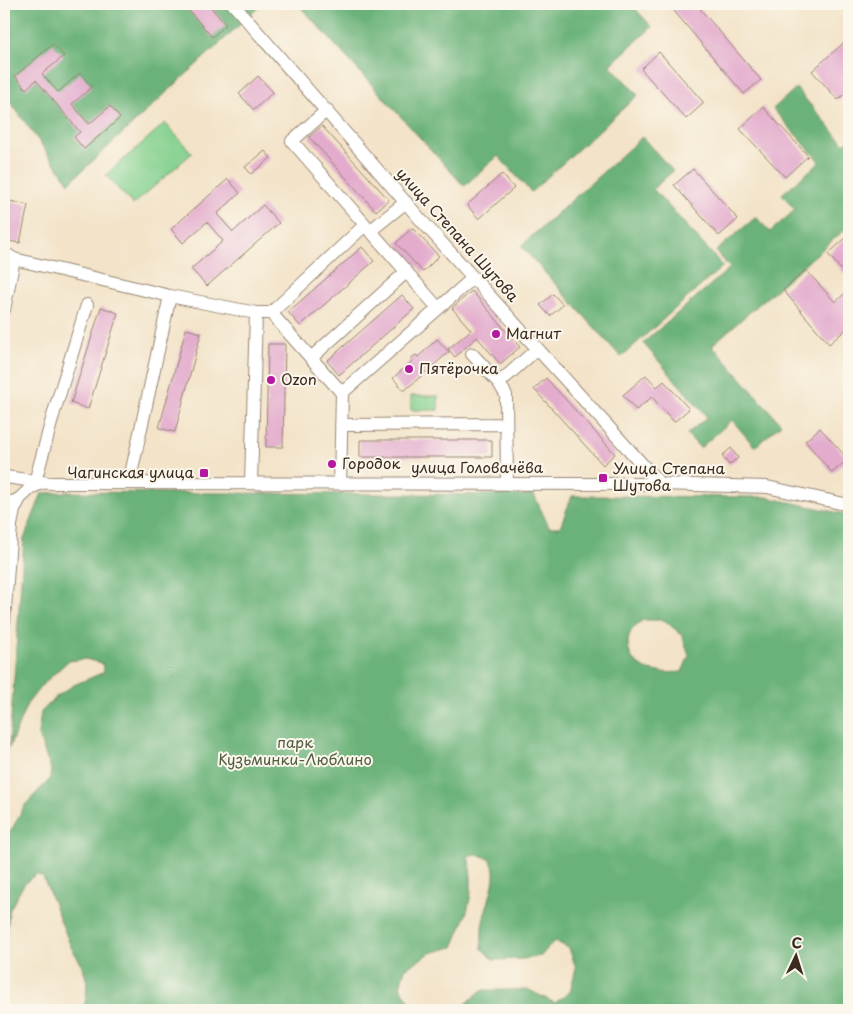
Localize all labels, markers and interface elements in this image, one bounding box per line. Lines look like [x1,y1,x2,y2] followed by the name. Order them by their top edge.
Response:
[391,162,525,307] street label: улица Степана Шутова
[506,321,561,344] place label: Магнит
[490,328,502,340] marker: Магнит
[419,356,499,379] place label: Пятёрочка
[403,363,415,375] marker: Пятёрочка
[281,367,317,390] place label: Ozon
[265,374,277,386] marker: Ozon
[342,451,400,474] place label: Городок
[411,455,544,478] street label: улица Головачёва
[613,456,725,496] place label: Улица Степана Шутова
[326,458,338,470] marker: Городок
[67,460,195,483] place label: Чагинская улица
[198,467,210,479] marker: Чагинская улица
[597,472,609,484] marker: Улица Степана Шутова
[218,730,372,770] park label: парк Кузьминки-Люблино
[770,932,820,982] north arrow
[791,932,803,953] text: С

